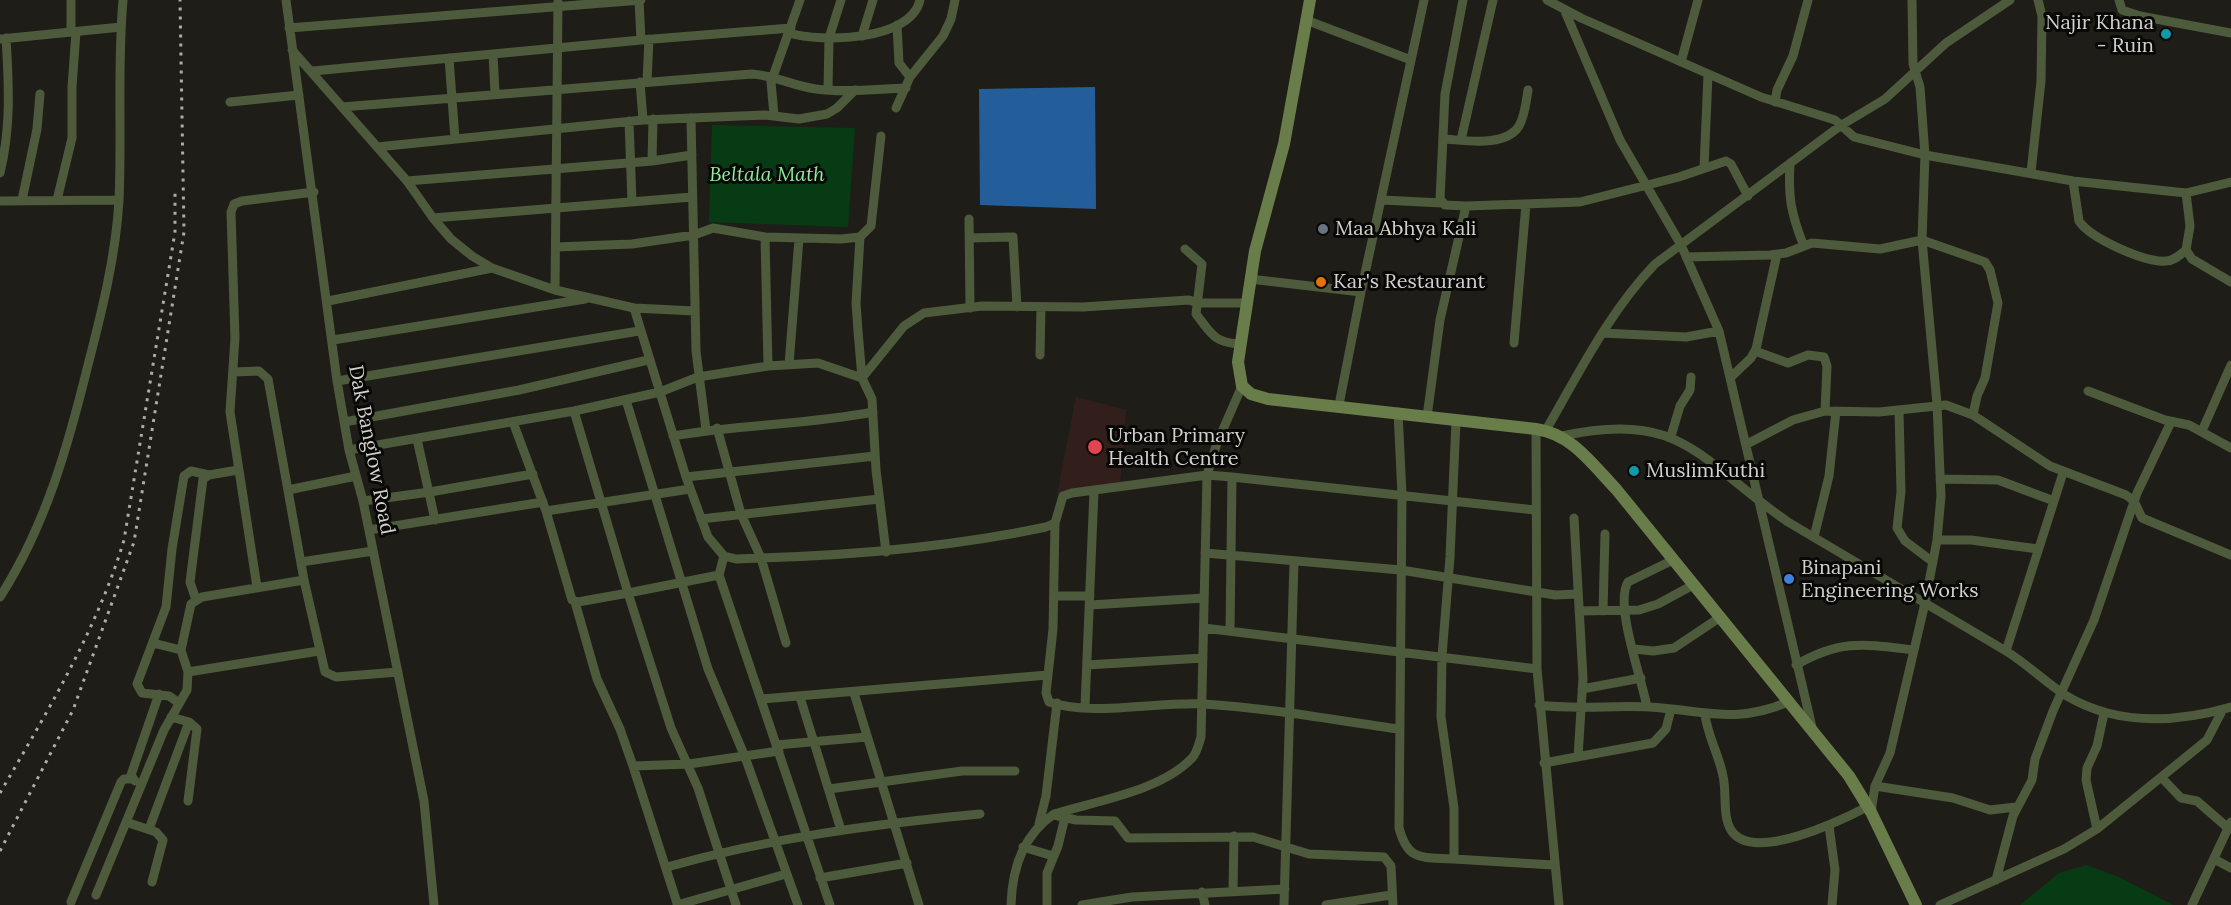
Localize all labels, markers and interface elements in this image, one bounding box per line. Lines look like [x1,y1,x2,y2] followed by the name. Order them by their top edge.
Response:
[2045,11,2154,58] place label: Najir Khana - Ruin
[2159,27,2173,41] marker: Najir Khana - Ruin
[709,163,825,187] park label: Beltala Math
[1335,217,1476,241] place label: Maa Abhya Kali
[1316,222,1330,236] marker: Maa Abhya Kali
[1333,270,1485,294] place label: Kar's Restaurant
[1314,275,1328,289] marker: Kar's Restaurant
[343,363,399,537] street label: Dak Banglow Road
[1108,424,1245,471] place label: Urban Primary Health Centre
[1086,438,1104,456] marker: Urban Primary Health Centre
[1646,459,1765,483] place label: MuslimKuthi
[1627,464,1641,478] marker: MuslimKuthi
[1801,556,1979,603] place label: Binapani Engineering Works
[1782,572,1796,586] marker: Binapani Engineering Works

